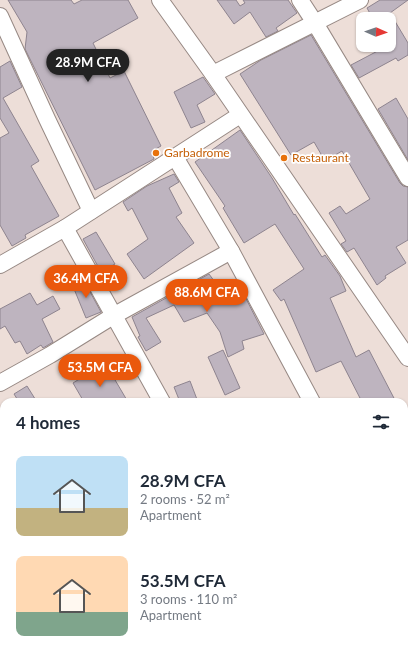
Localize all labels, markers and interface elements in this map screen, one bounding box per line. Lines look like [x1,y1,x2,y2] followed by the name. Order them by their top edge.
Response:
[356,12,396,52] north arrow
[356,12,396,52] map controls
[42,49,134,83] pin: 28.9M CFA
[55,54,121,70] text: 28.9M CFA
[164,145,230,160] place label: Garbadrome
[151,148,161,158] marker: Garbadrome
[292,150,349,165] place label: Restaurant
[279,153,289,163] marker: Restaurant
[40,265,132,299] pin: 36.4M CFA
[53,270,119,286] text: 36.4M CFA
[161,279,253,313] pin: 88.6M CFA
[174,284,240,300] text: 88.6M CFA
[54,354,146,388] pin: 53.5M CFA
[67,359,133,375] text: 53.5M CFA
[370,411,392,433] icon: filters
[16,412,80,433] text: 4 homes
[140,470,225,491] text: 28.9M CFA
[48,472,96,520] icon: home
[140,491,230,507] text: 2 rooms · 52 m²
[140,507,201,523] text: Apartment
[140,570,225,591] text: 53.5M CFA
[48,572,96,620] icon: home
[140,591,237,607] text: 3 rooms · 110 m²
[140,607,201,623] text: Apartment

